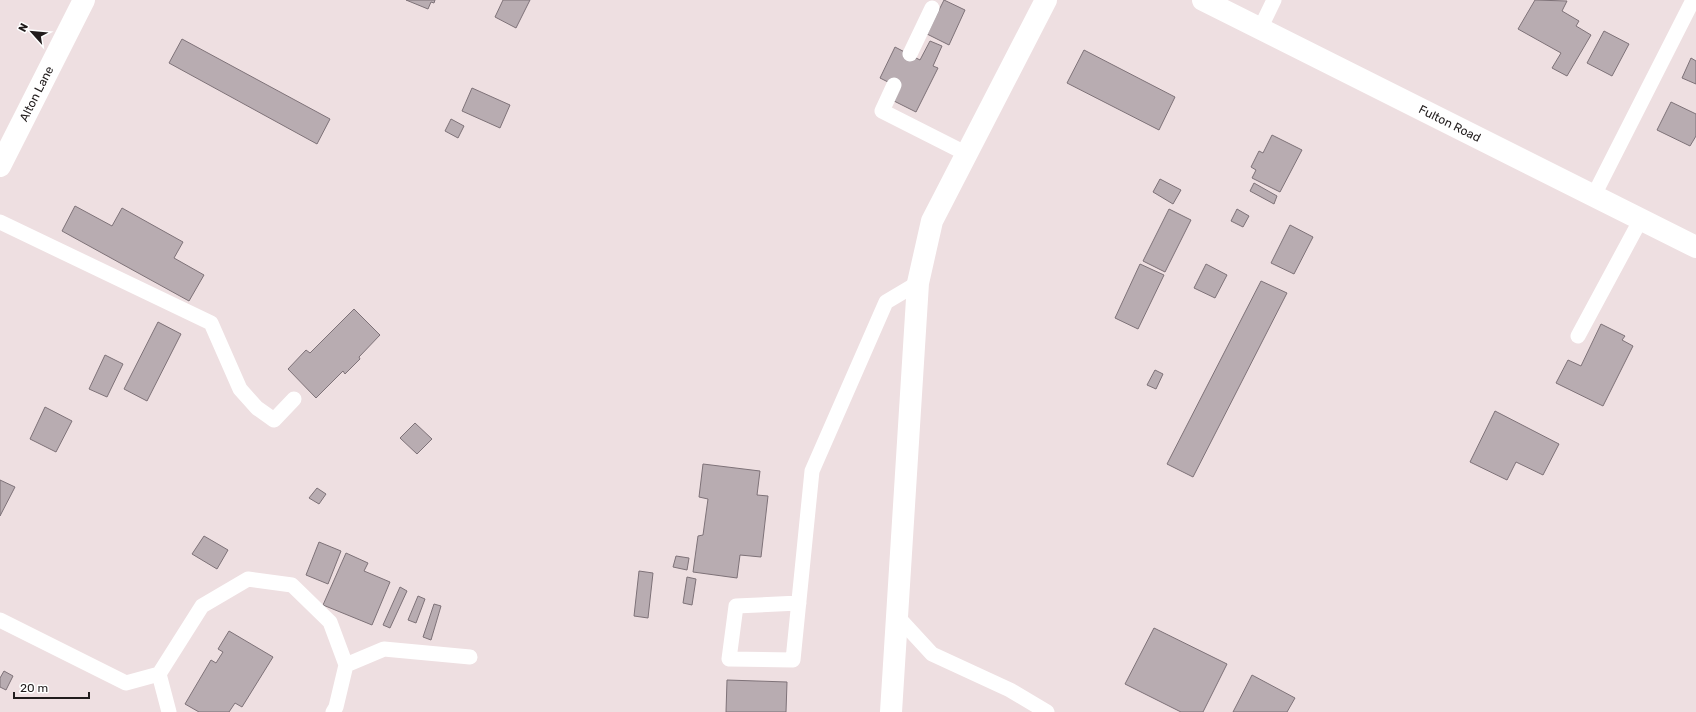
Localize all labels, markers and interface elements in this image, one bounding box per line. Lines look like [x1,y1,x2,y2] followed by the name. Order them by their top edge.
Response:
[12,12,52,52] north arrow
[16,21,31,34] text: N
[17,63,57,124] street label: Alton Lane
[1417,102,1483,145] street label: Fulton Road
[14,674,89,700] scale bar
[20,681,48,695] text: 20 m

